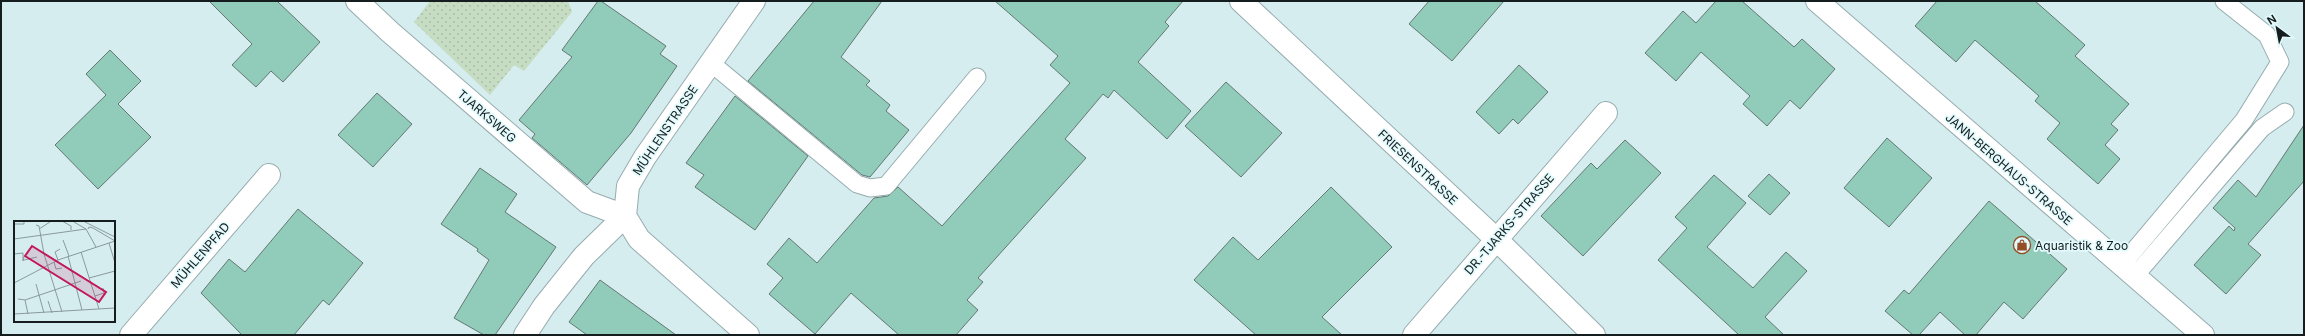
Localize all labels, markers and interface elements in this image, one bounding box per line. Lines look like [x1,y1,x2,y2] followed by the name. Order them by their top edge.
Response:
[2257,8,2297,48] north arrow
[2264,11,2279,28] text: N
[629,82,701,178] street label: MÜHLENSTRASSE
[455,86,519,146] street label: TJARKSWEG
[1942,110,2076,228] street label: JANN-BERGHAUS-STRASSE
[1375,126,1461,208] street label: FRIESENSTRASSE
[1461,170,1557,278] street label: DR.-TJARKS-STRASSE
[167,219,233,291] street label: MÜHLENPFAD
[14,221,115,322] inset map
[2012,235,2032,255] shop icon: Aquaristik & Zoo
[2035,238,2128,253] place label: Aquaristik & Zoo

